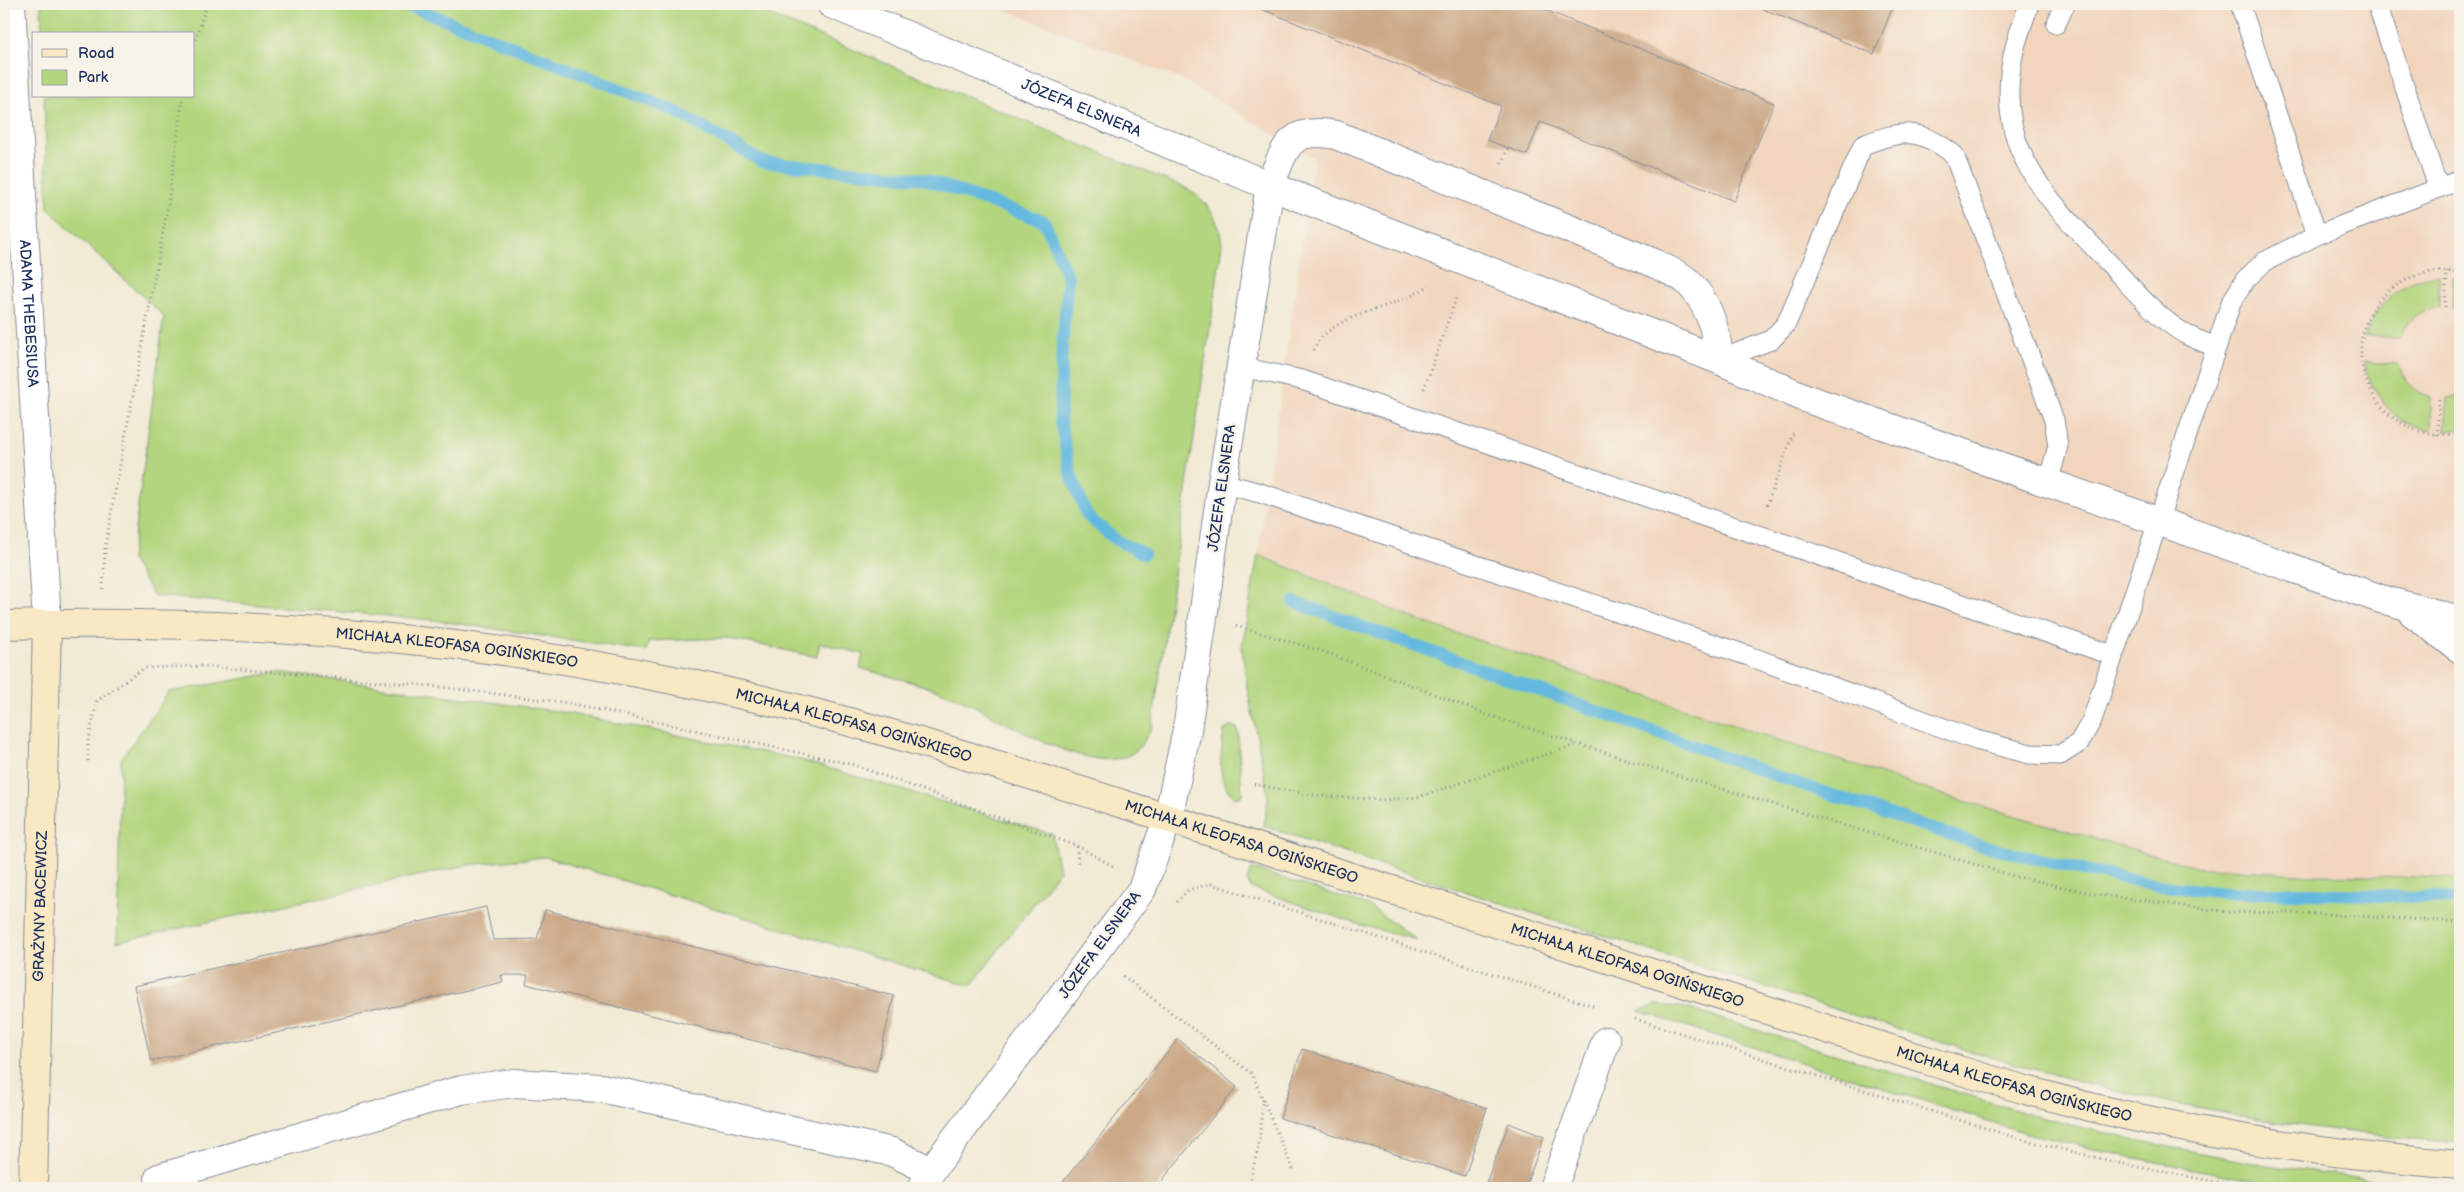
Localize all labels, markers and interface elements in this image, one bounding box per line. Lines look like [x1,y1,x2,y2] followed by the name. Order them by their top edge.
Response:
[32,32,195,98] legend
[78,44,114,63] text: Road
[78,68,109,87] text: Park
[1018,74,1145,141] street label: JÓZEFA ELSNERA
[15,239,43,389] street label: ADAMA THEBESIUSA
[1204,422,1240,553] street label: JÓZEFA ELSNERA
[335,624,579,672] street label: MICHAŁA KLEOFASA OGIŃSKIEGO
[734,684,974,766] street label: MICHAŁA KLEOFASA OGIŃSKIEGO
[1122,796,1361,888] street label: MICHAŁA KLEOFASA OGIŃSKIEGO
[29,830,51,982] street label: GRAŻYNY BACEWICZ
[1055,887,1146,1002] street label: JÓZEFA ELSNERA
[1508,919,1746,1011] street label: MICHAŁA KLEOFASA OGIŃSKIEGO
[1894,1042,2134,1126] street label: MICHAŁA KLEOFASA OGIŃSKIEGO

